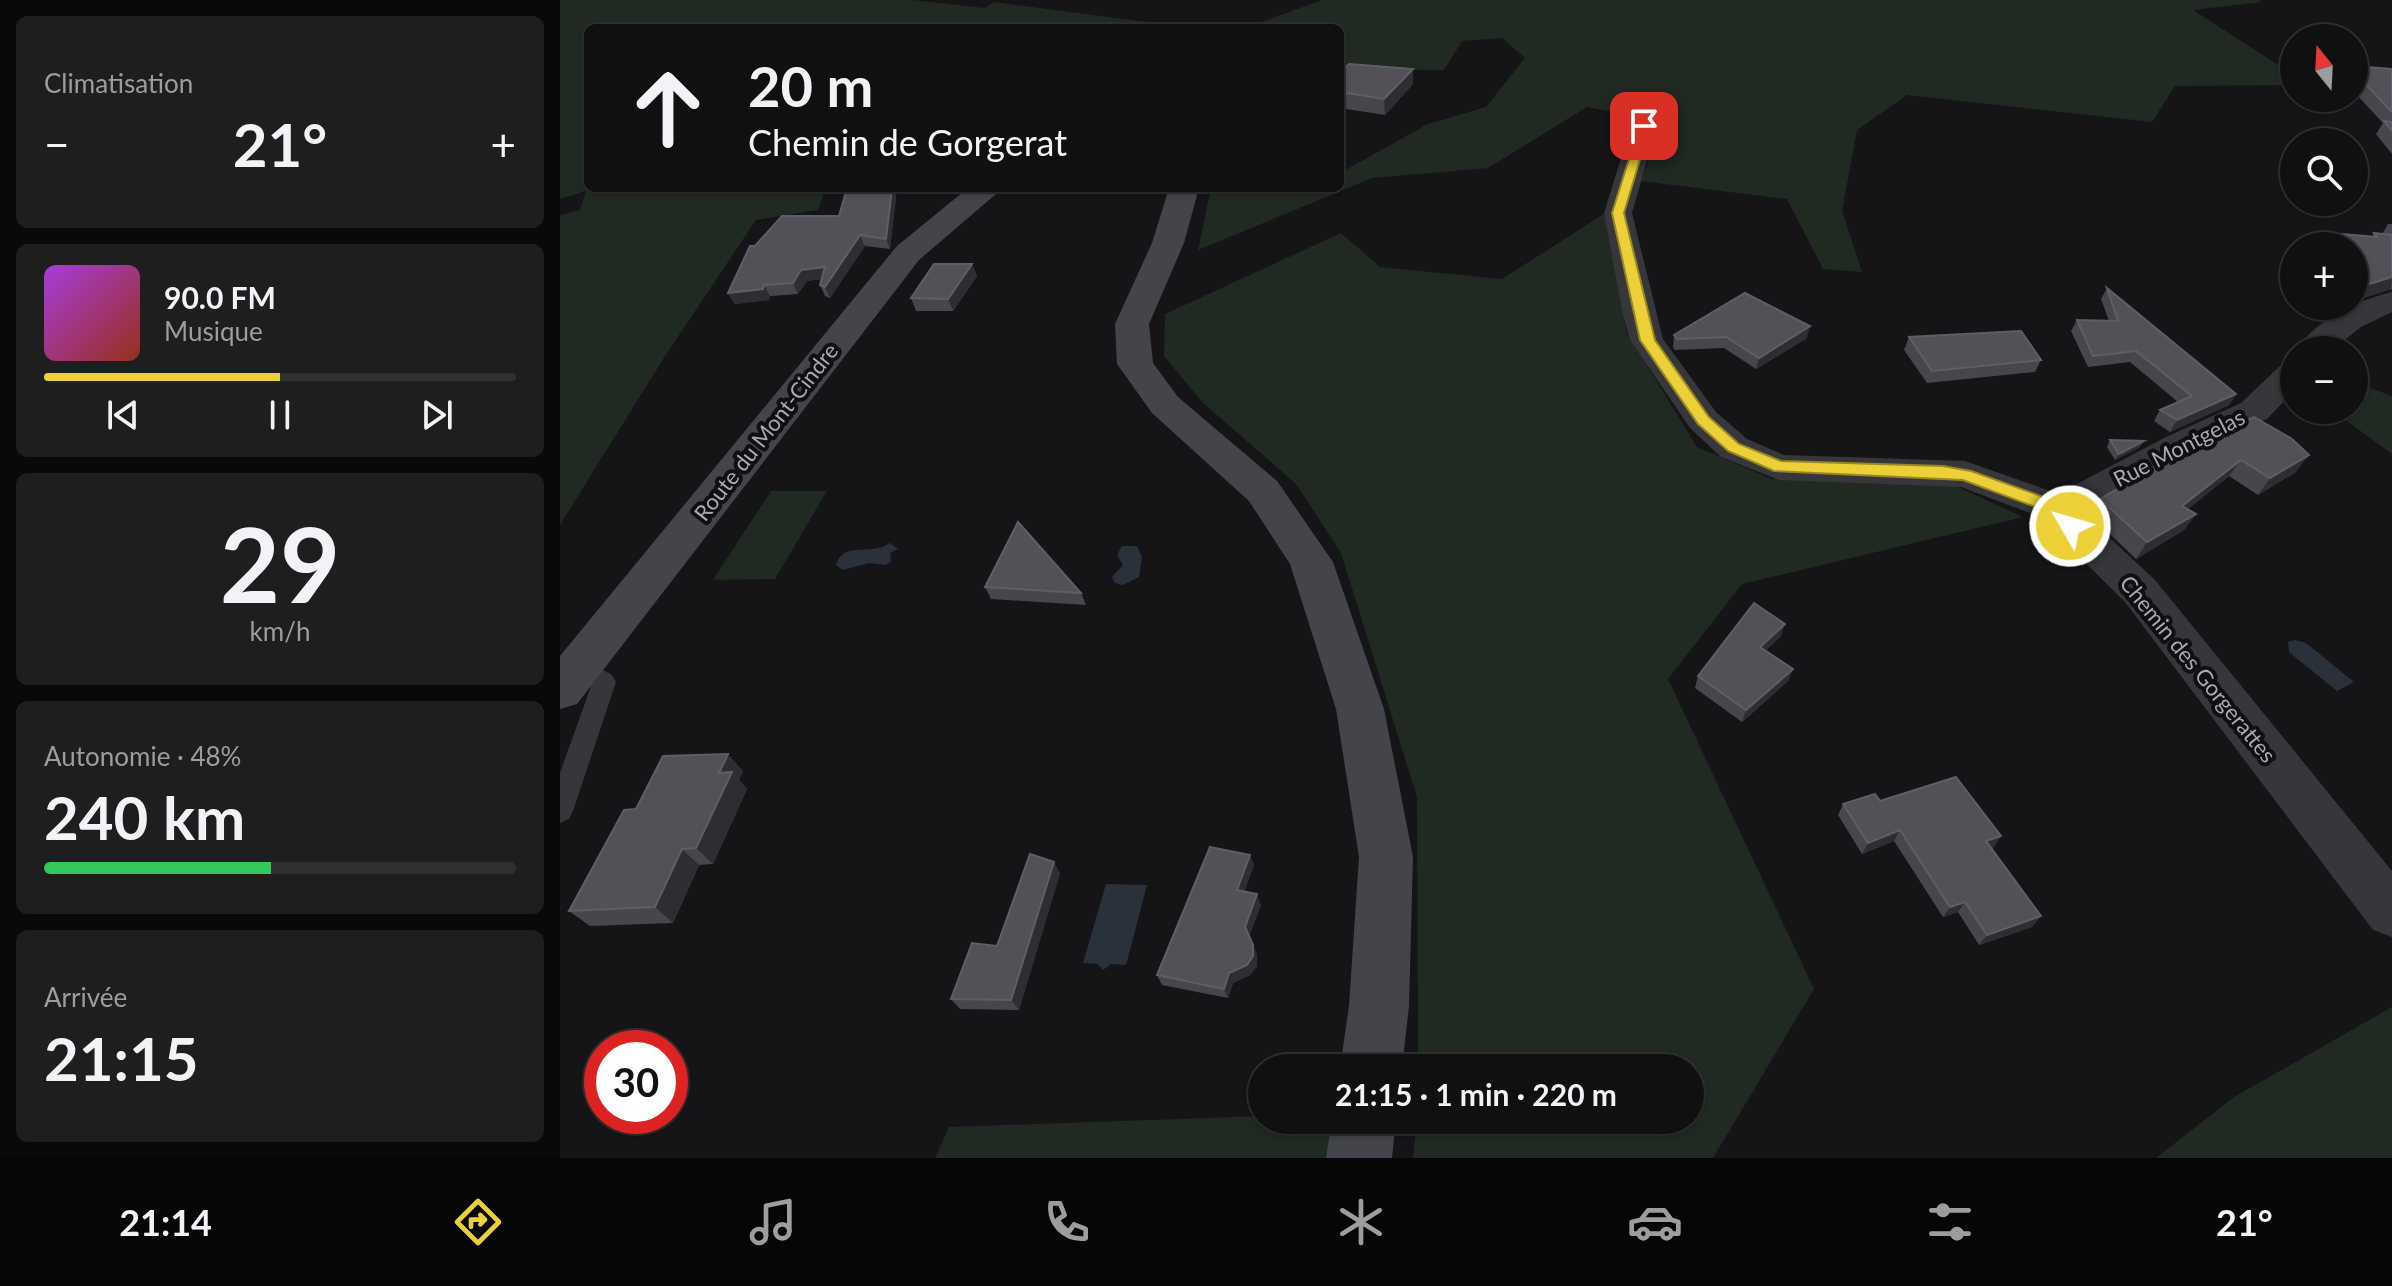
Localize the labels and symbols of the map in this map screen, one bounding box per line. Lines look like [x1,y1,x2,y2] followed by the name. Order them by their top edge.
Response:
[2280,24,2368,112] north arrow
[1610,92,1678,160] pin
[688,338,843,526] street label: Route du Mont-Cindre
[2109,403,2249,492] street label: Rue Montgelas
[2028,484,2112,568] position arrow
[2115,570,2282,768] street label: Chemin des Gorgerattes
[584,1030,688,1134] speed limit sign: 30

